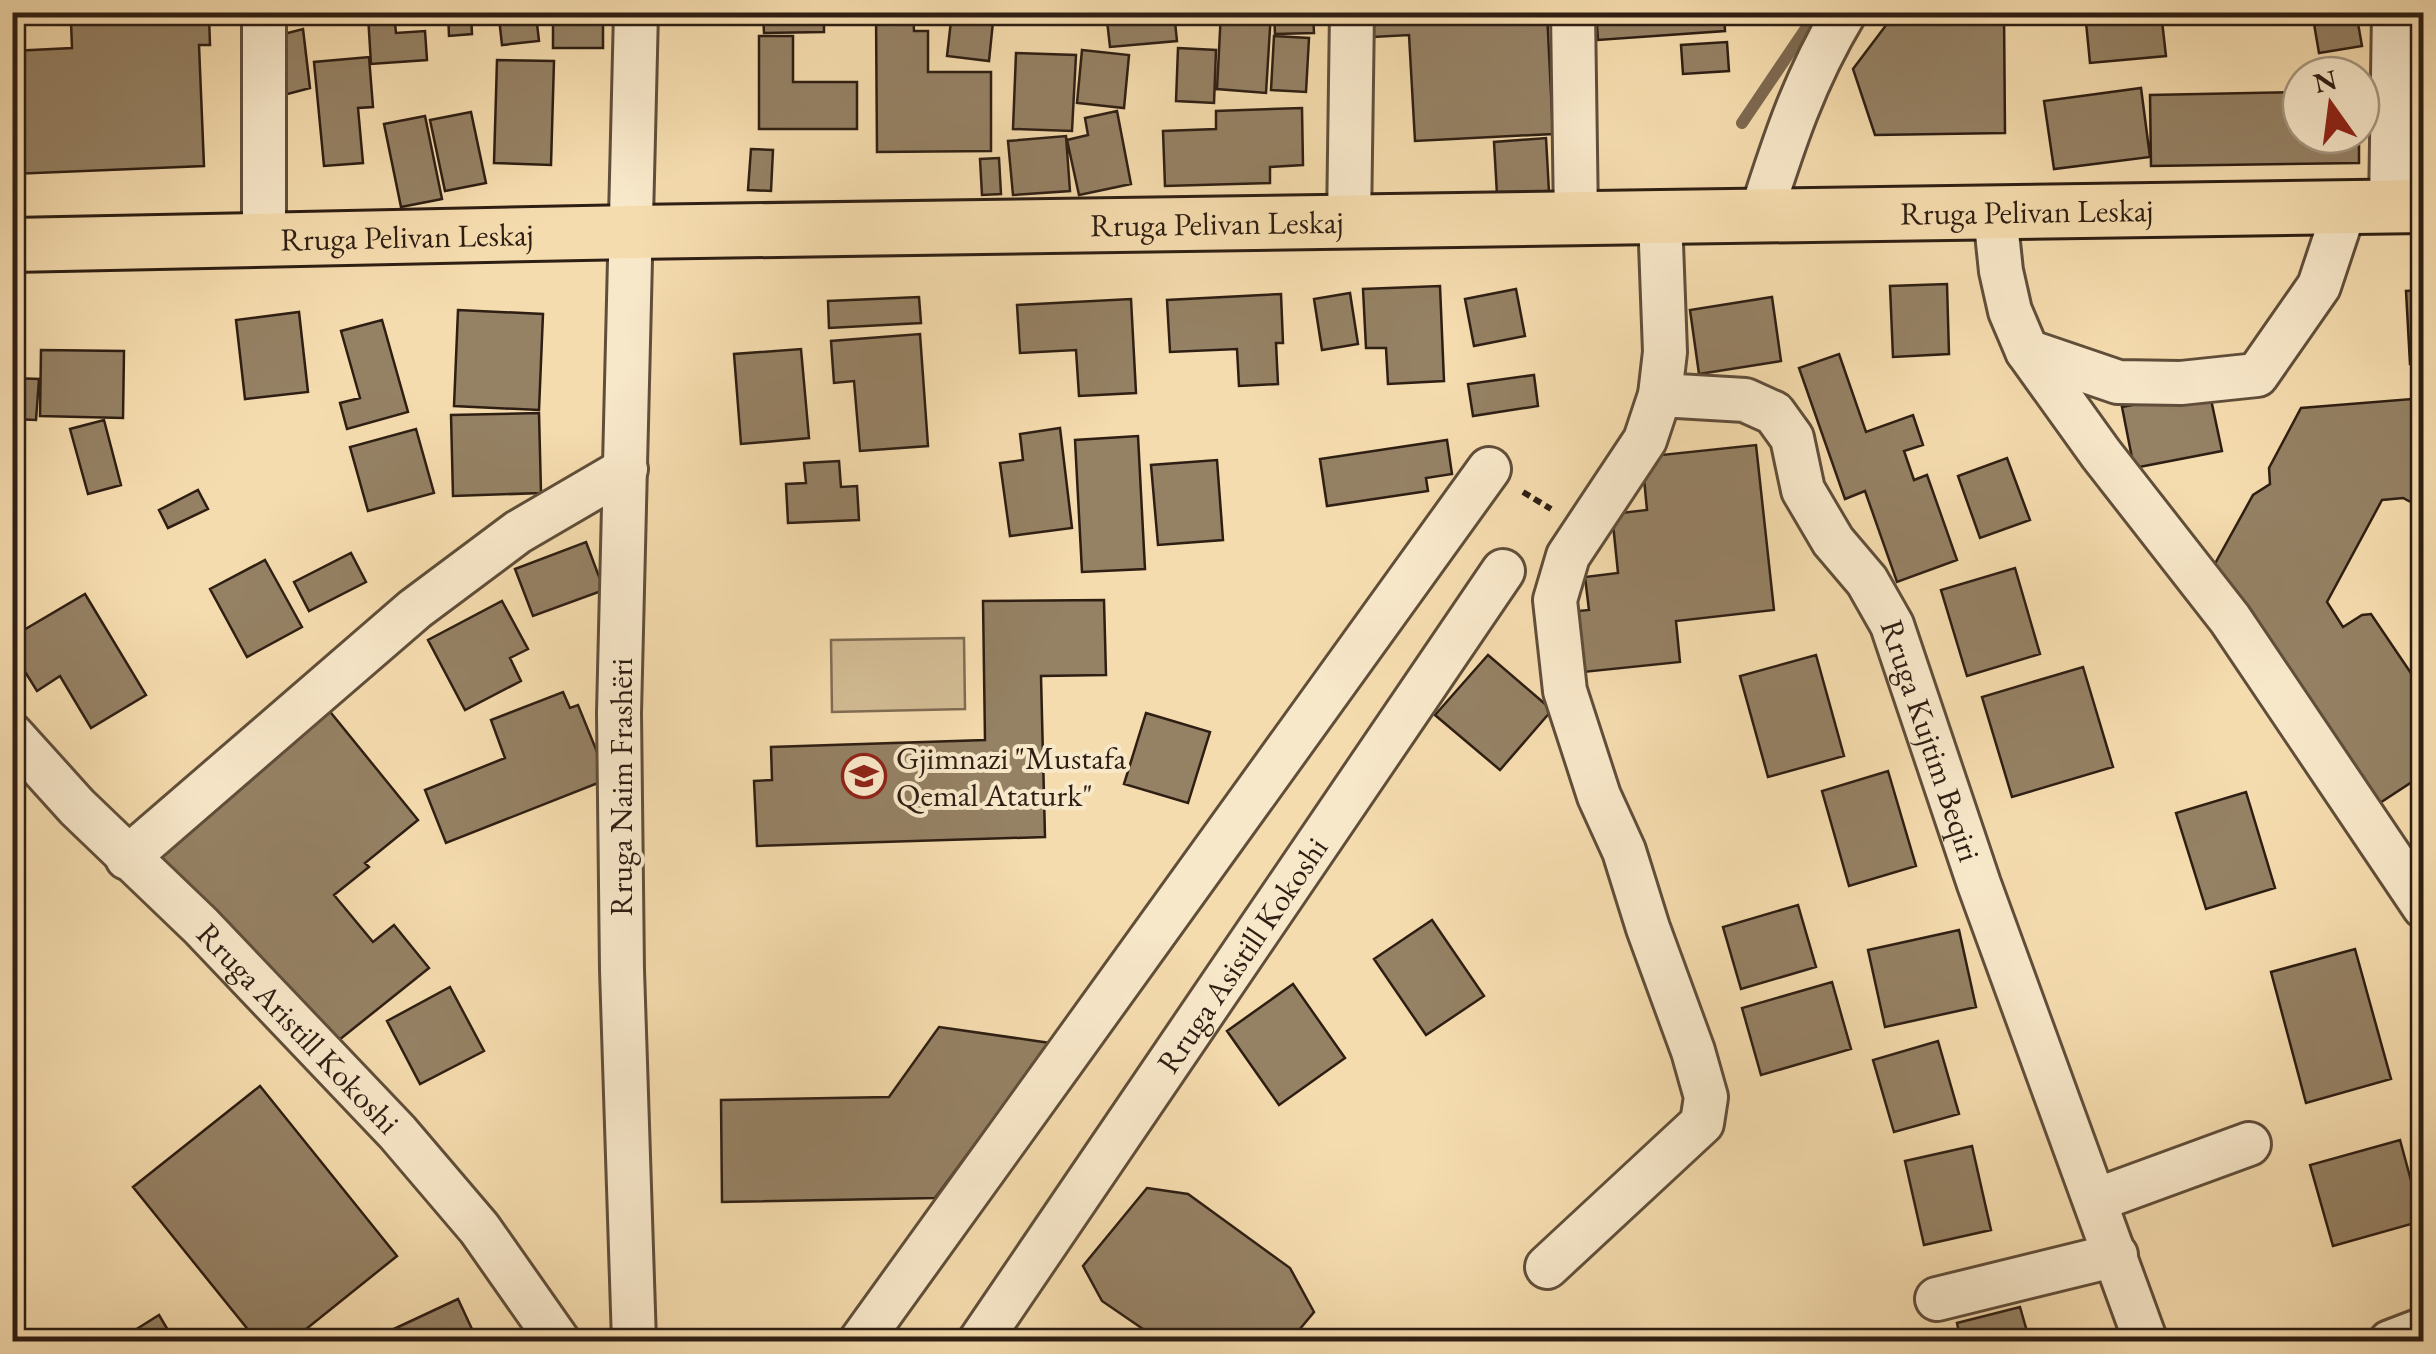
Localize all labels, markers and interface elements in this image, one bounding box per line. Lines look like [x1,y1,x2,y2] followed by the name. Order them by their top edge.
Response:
[2281,55,2381,155] north arrow
[2310,60,2341,101] text: N
[1900,189,2154,235] street label: Rruga Pelivan Leskaj
[1090,201,1344,246] street label: Rruga Pelivan Leskaj
[280,213,534,260] street label: Rruga Pelivan Leskaj
[1871,614,1991,867] street label: Rruga Kujtim Beqiri
[600,658,642,916] street label: Rruga Naim Frashëri
[896,737,1126,816] place label: Gjimnazi "Mustafa Qemal Ataturk"
[841,753,887,799] school or university icon: Gjimnazi "Mustafa Qemal Ataturk"
[1147,829,1337,1081] street label: Rruga Asistill Kokoshi
[188,913,409,1143] street label: Rruga Aristill Kokoshi

